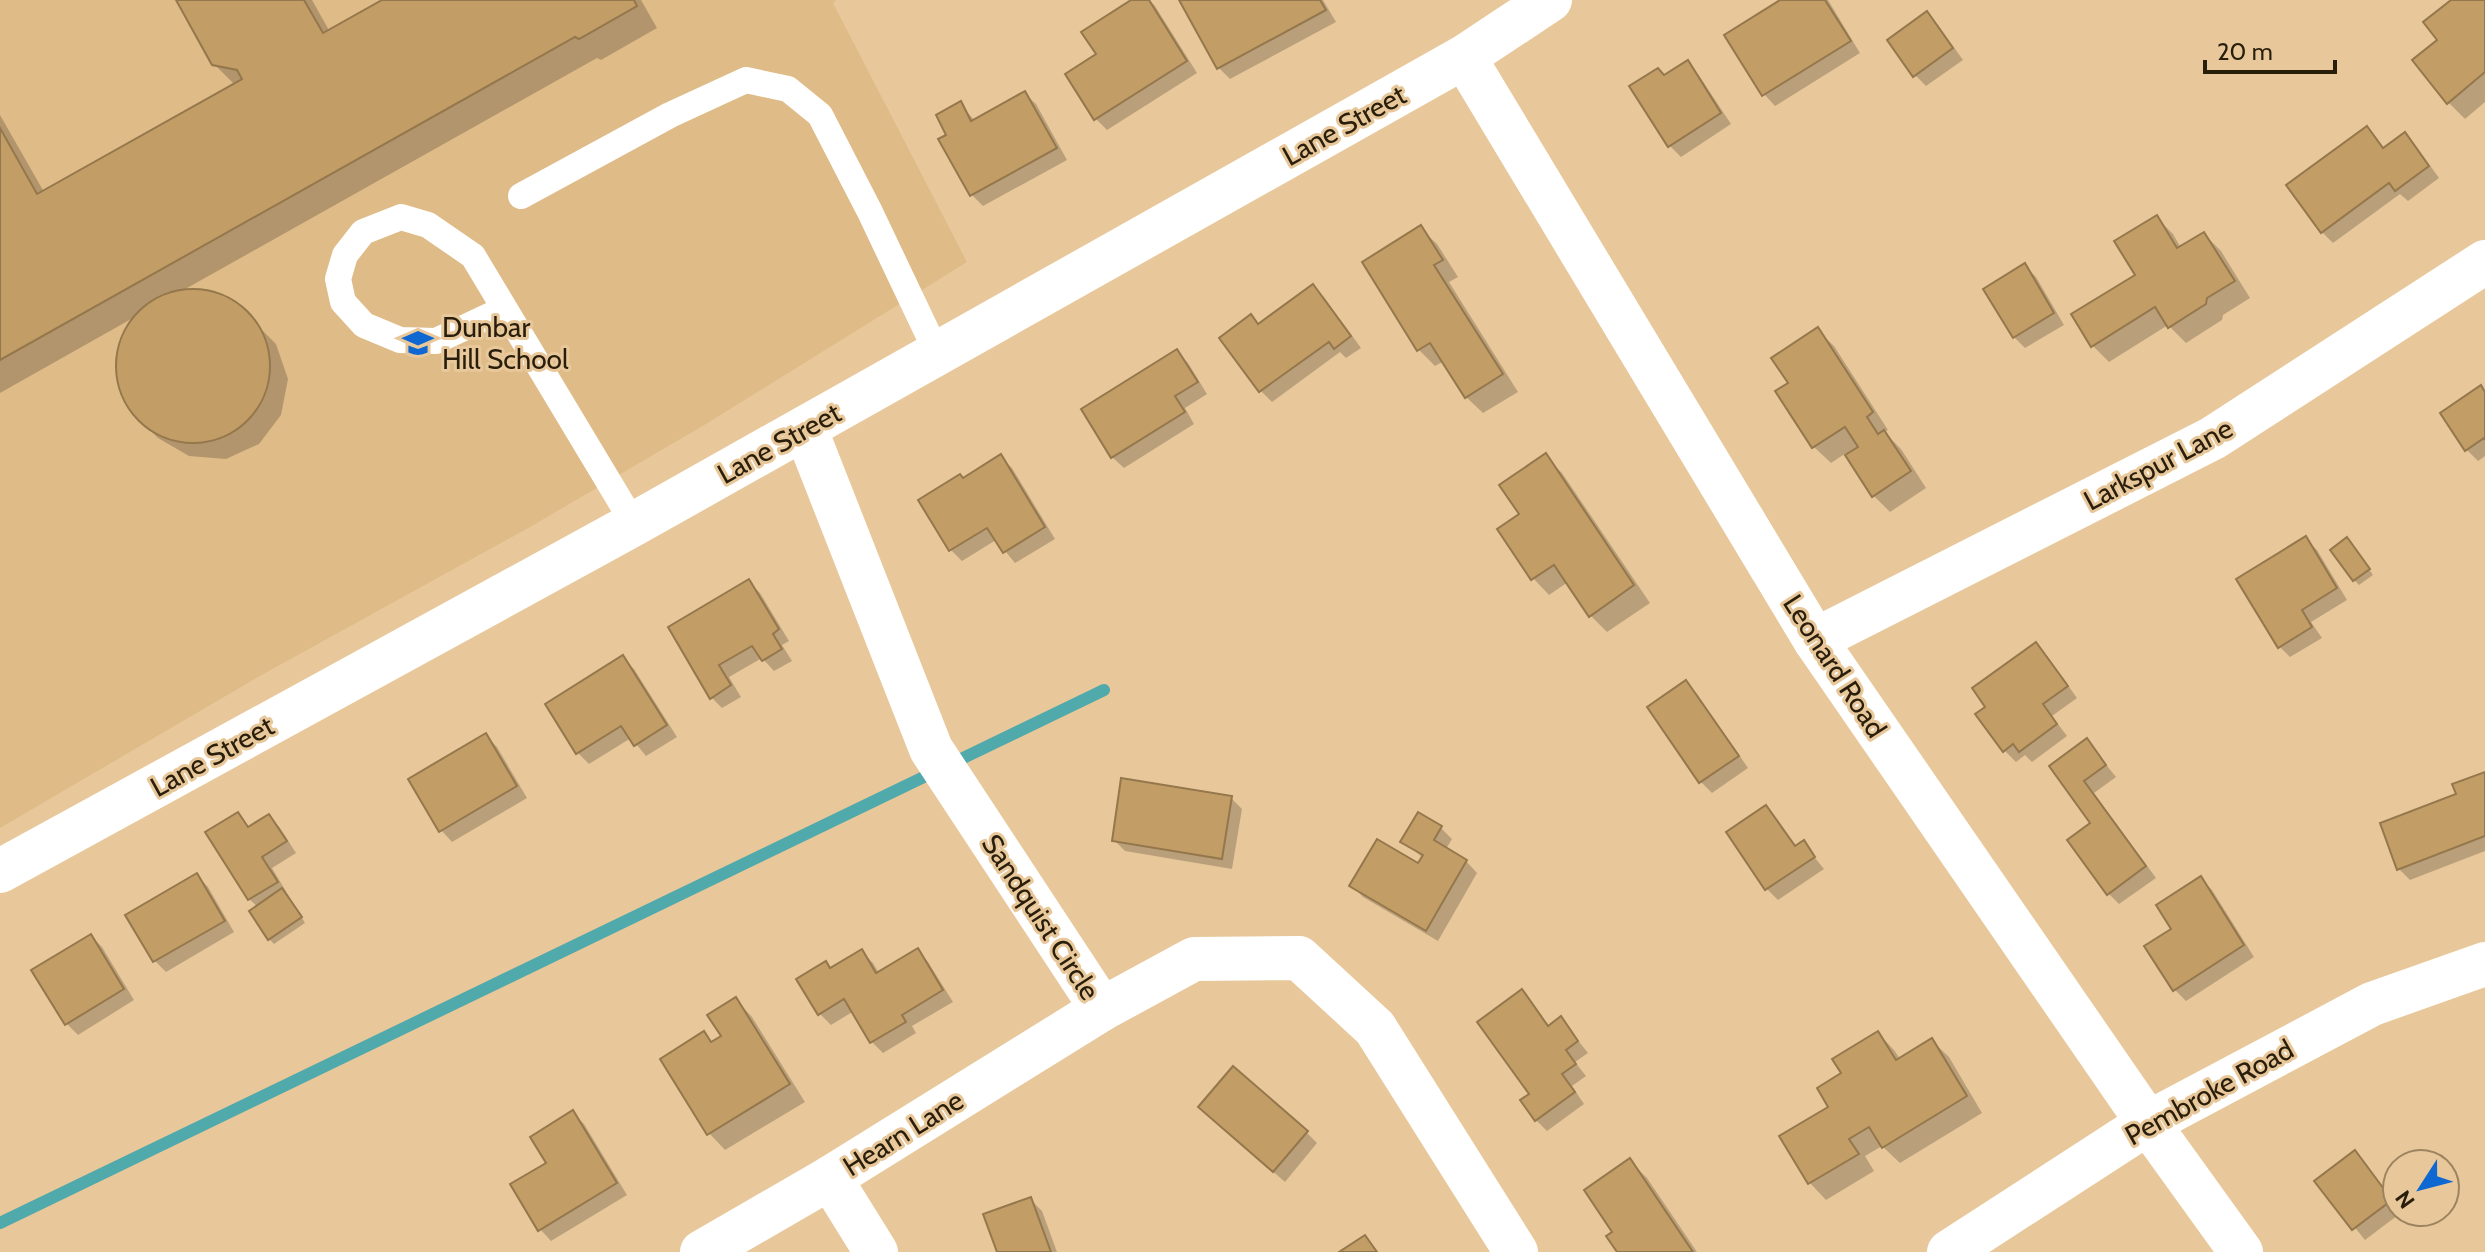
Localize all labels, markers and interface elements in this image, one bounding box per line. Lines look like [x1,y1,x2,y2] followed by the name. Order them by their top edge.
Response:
[2205,24,2335,74] scale bar
[2217,37,2273,66] text: 20 m
[1276,77,1412,173] street label: Lane Street
[442,310,569,376] place label: Dunbar Hill School
[401,326,435,360] school or university icon: Dunbar Hill School
[711,395,847,491] street label: Lane Street
[2078,411,2238,517] street label: Larkspur Lane
[1776,588,1894,744] street label: Leonard Road
[144,708,280,804] street label: Lane Street
[975,828,1107,1006] street label: Sandquist Circle
[2119,1032,2299,1152] street label: Pembroke Road
[837,1083,969,1183] street label: Hearn Lane
[2381,1148,2461,1228] north arrow
[2390,1185,2421,1214] text: N

